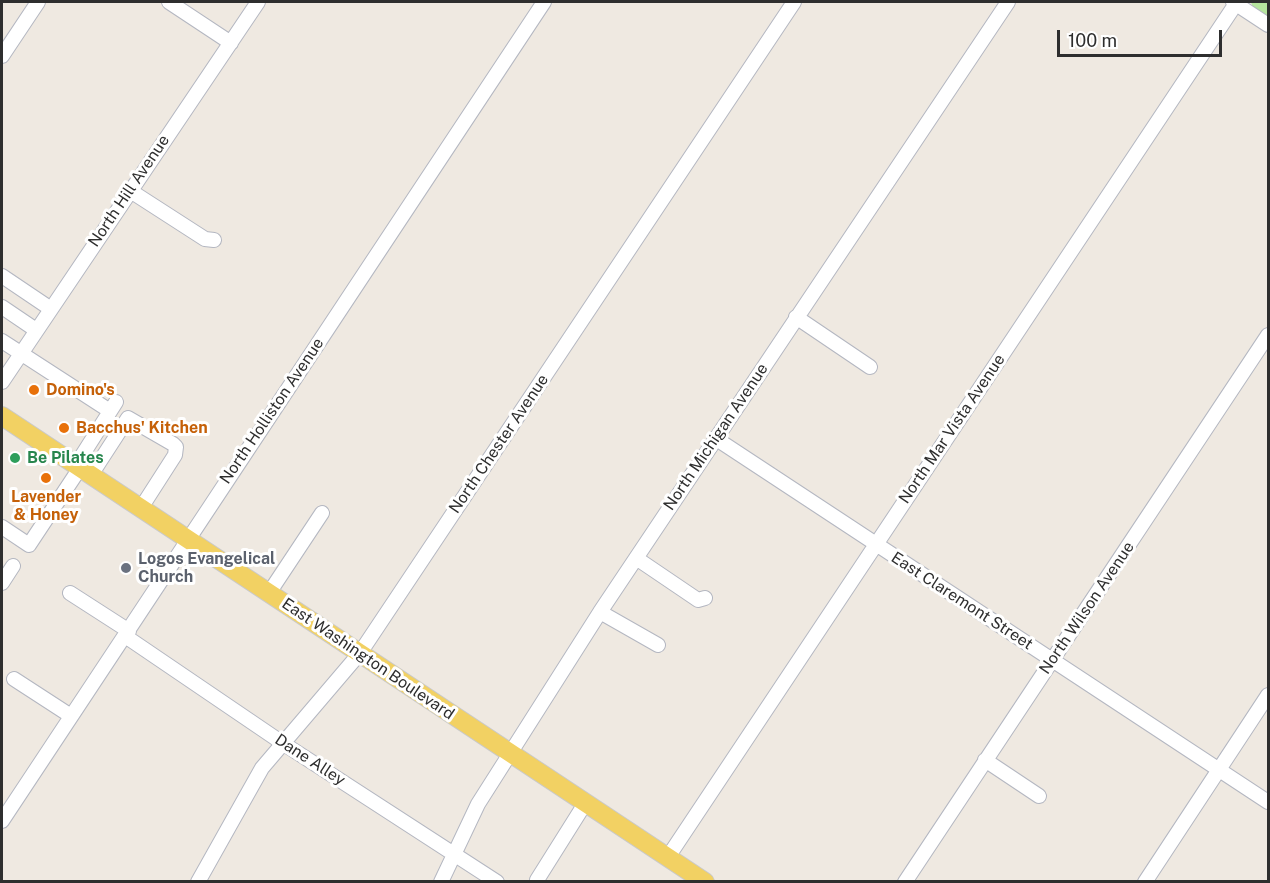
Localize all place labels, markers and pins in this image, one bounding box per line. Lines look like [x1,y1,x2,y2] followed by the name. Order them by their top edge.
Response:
[46,380,115,400] place label: Domino's
[27,383,41,397] marker: Domino's
[76,418,208,438] place label: Bacchus' Kitchen
[57,421,71,435] marker: Bacchus' Kitchen
[27,448,104,468] place label: Be Pilates
[8,451,22,465] marker: Be Pilates
[39,471,53,485] marker: Lavender & Honey
[11,487,81,525] place label: Lavender & Honey
[138,549,275,587] place label: Logos Evangelical Church
[119,561,133,575] marker: Logos Evangelical Church

